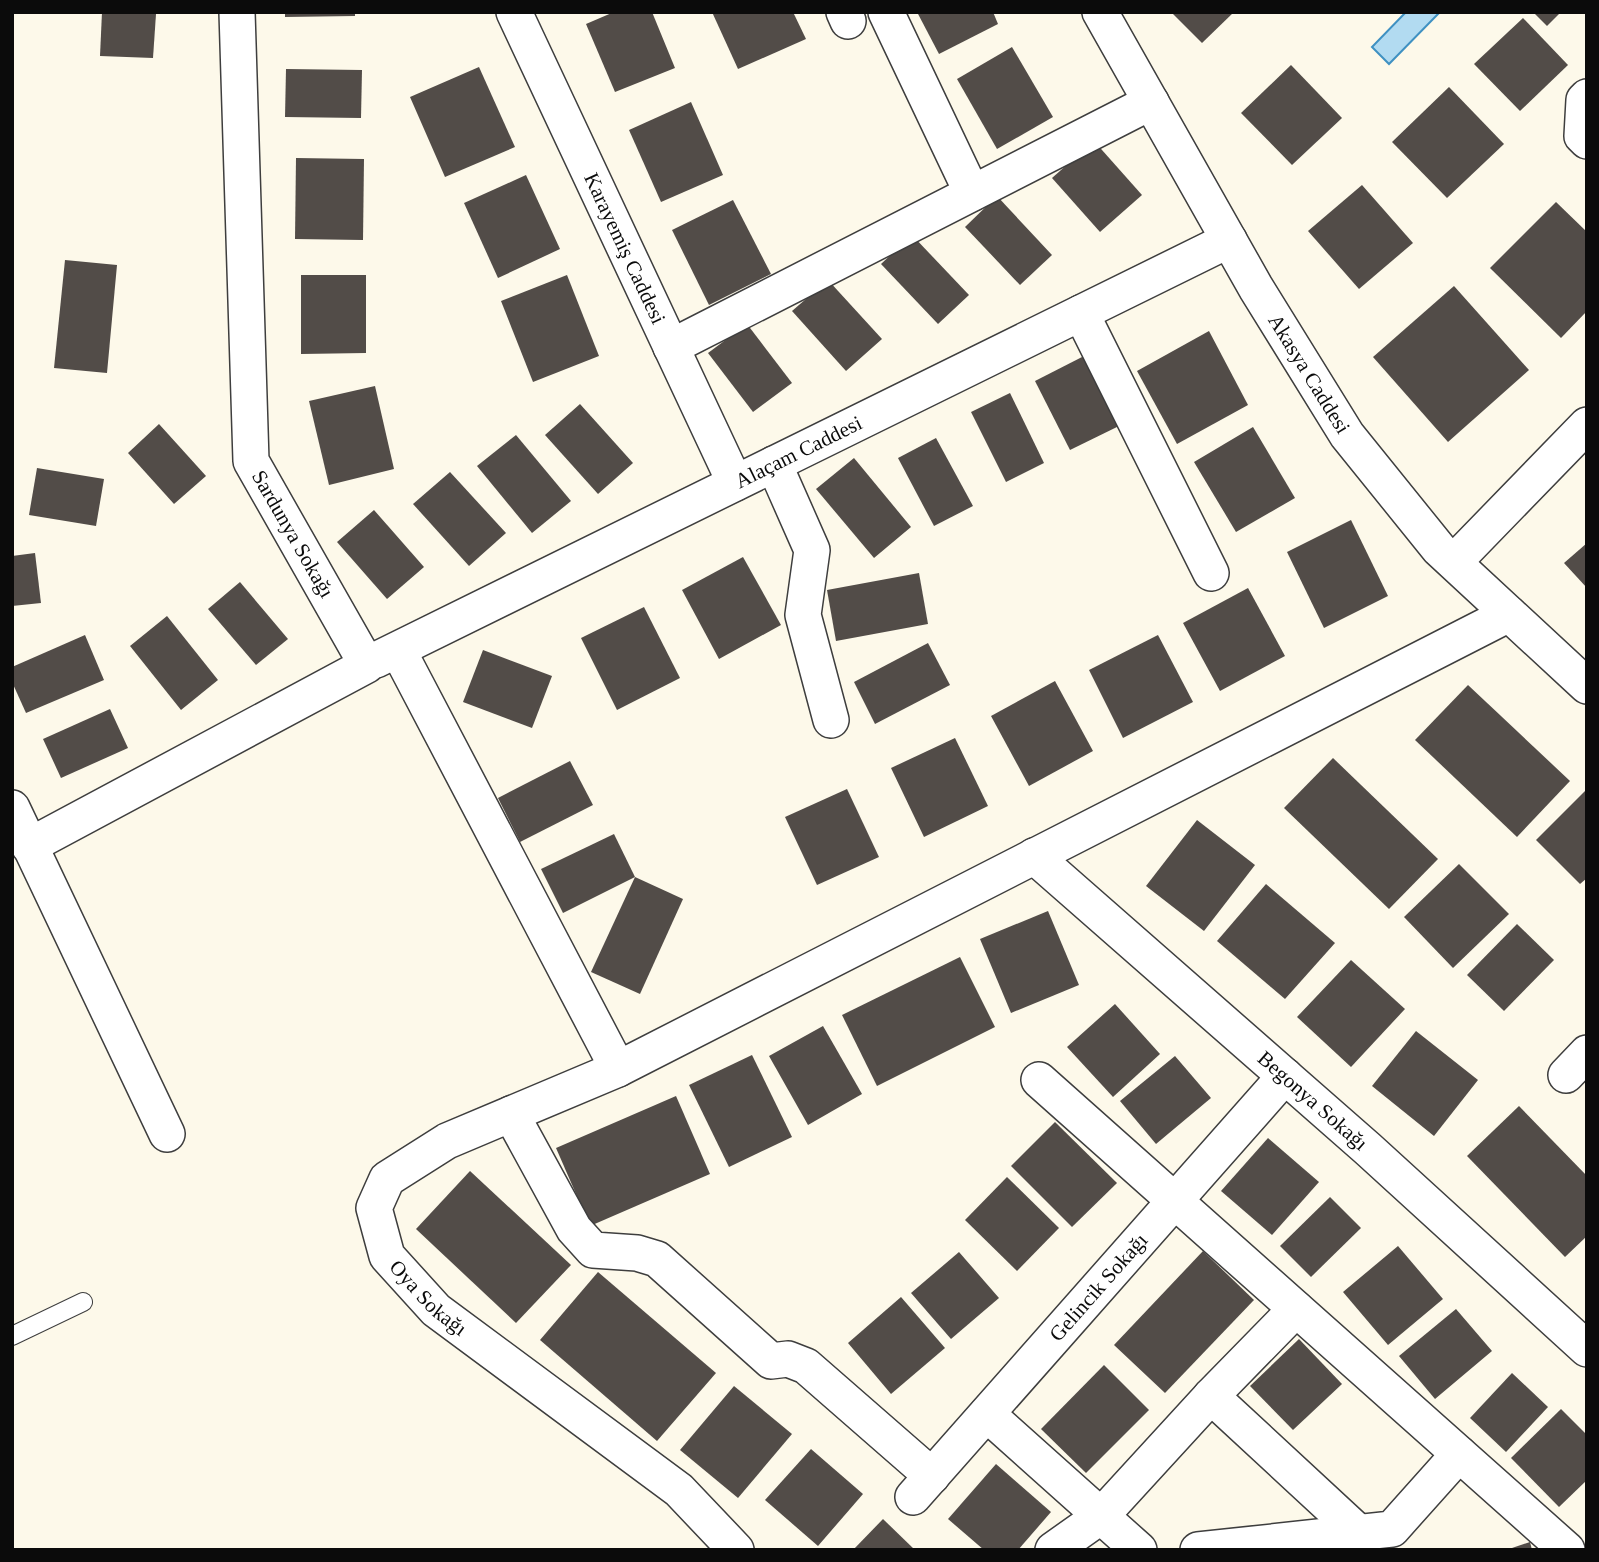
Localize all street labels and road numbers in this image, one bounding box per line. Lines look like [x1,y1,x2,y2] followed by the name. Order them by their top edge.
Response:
[579,169,671,328] street label: Karayemiş Caddesi
[1263,310,1355,438] street label: Akasya Caddesi
[731,411,866,493] street label: Alaçam Caddesi
[247,466,339,602] street label: Sardunya Sokağı
[1253,1046,1373,1155] street label: Begonya Sokağı
[1044,1228,1153,1346] street label: Gelincik Sokağı
[385,1255,472,1341] street label: Oya Sokağı

